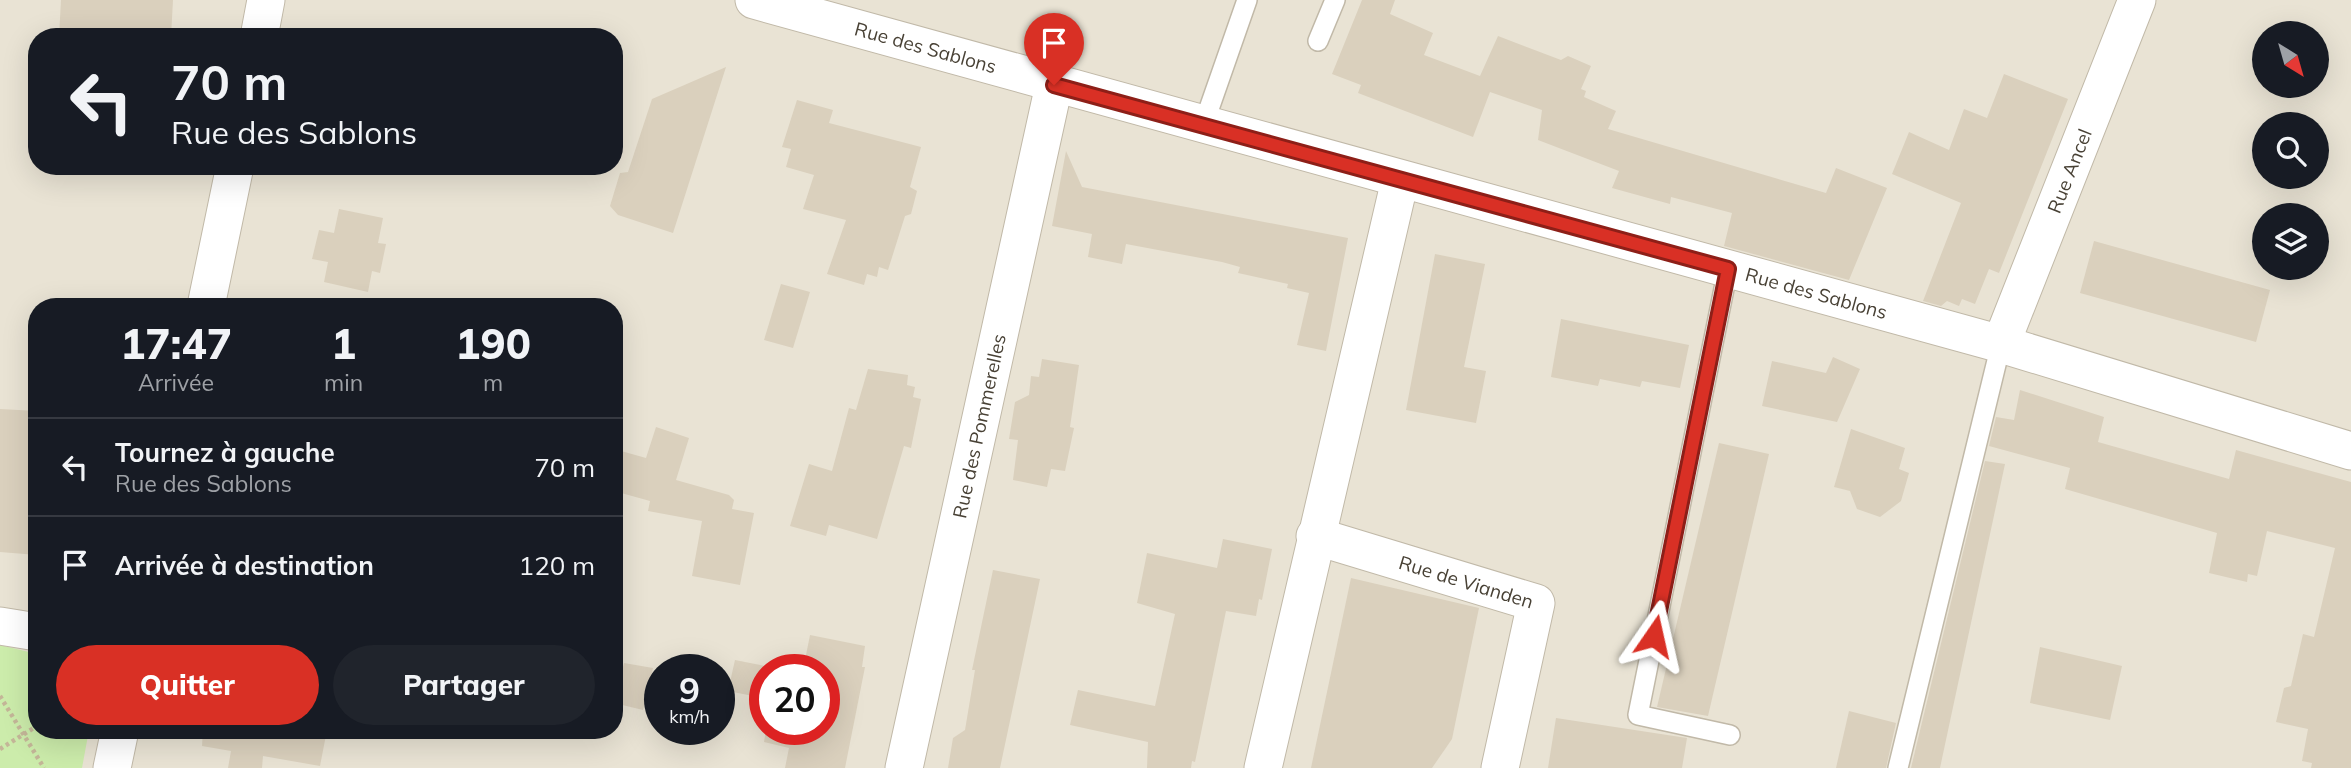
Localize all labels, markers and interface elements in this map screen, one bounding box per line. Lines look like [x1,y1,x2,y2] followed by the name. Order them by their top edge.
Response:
[1024,13,1084,85] pin
[852,16,999,78] street label: Rue des Sablons
[2252,21,2329,98] north arrow
[2252,21,2329,280] map controls
[1035,24,1073,62] icon: arrive
[171,51,287,112] text: 70 m
[56,56,147,147] icon: left
[171,112,417,152] text: Rue des Sablons
[2252,112,2329,189] button: search
[2042,125,2097,217] street label: Rue Ancel
[2252,203,2329,280] button: layers
[1743,262,1890,324] street label: Rue des Sablons
[120,317,232,370] text: 17:47
[331,317,356,370] text: 1
[455,317,531,370] text: 190
[947,332,1011,521] street label: Rue des Pommerelles
[138,368,214,397] text: Arrivée
[324,368,363,397] text: min
[483,368,503,397] text: m
[115,436,335,469] text: Tournez à gauche
[56,448,94,486] icon: left
[534,451,595,484] text: 70 m
[115,469,292,498] text: Rue des Sablons
[56,546,94,584] icon: arrive
[115,549,374,582] text: Arrivée à destination
[519,549,595,582] text: 120 m
[1396,550,1536,614] street label: Rue de Vianden
[1617,599,1691,673] position arrow
[56,645,319,725] button: Quitter
[333,645,595,725] button: Partager
[749,654,840,745] speed limit sign: 20
[679,668,700,712] text: 9
[669,705,710,728] text: km/h

